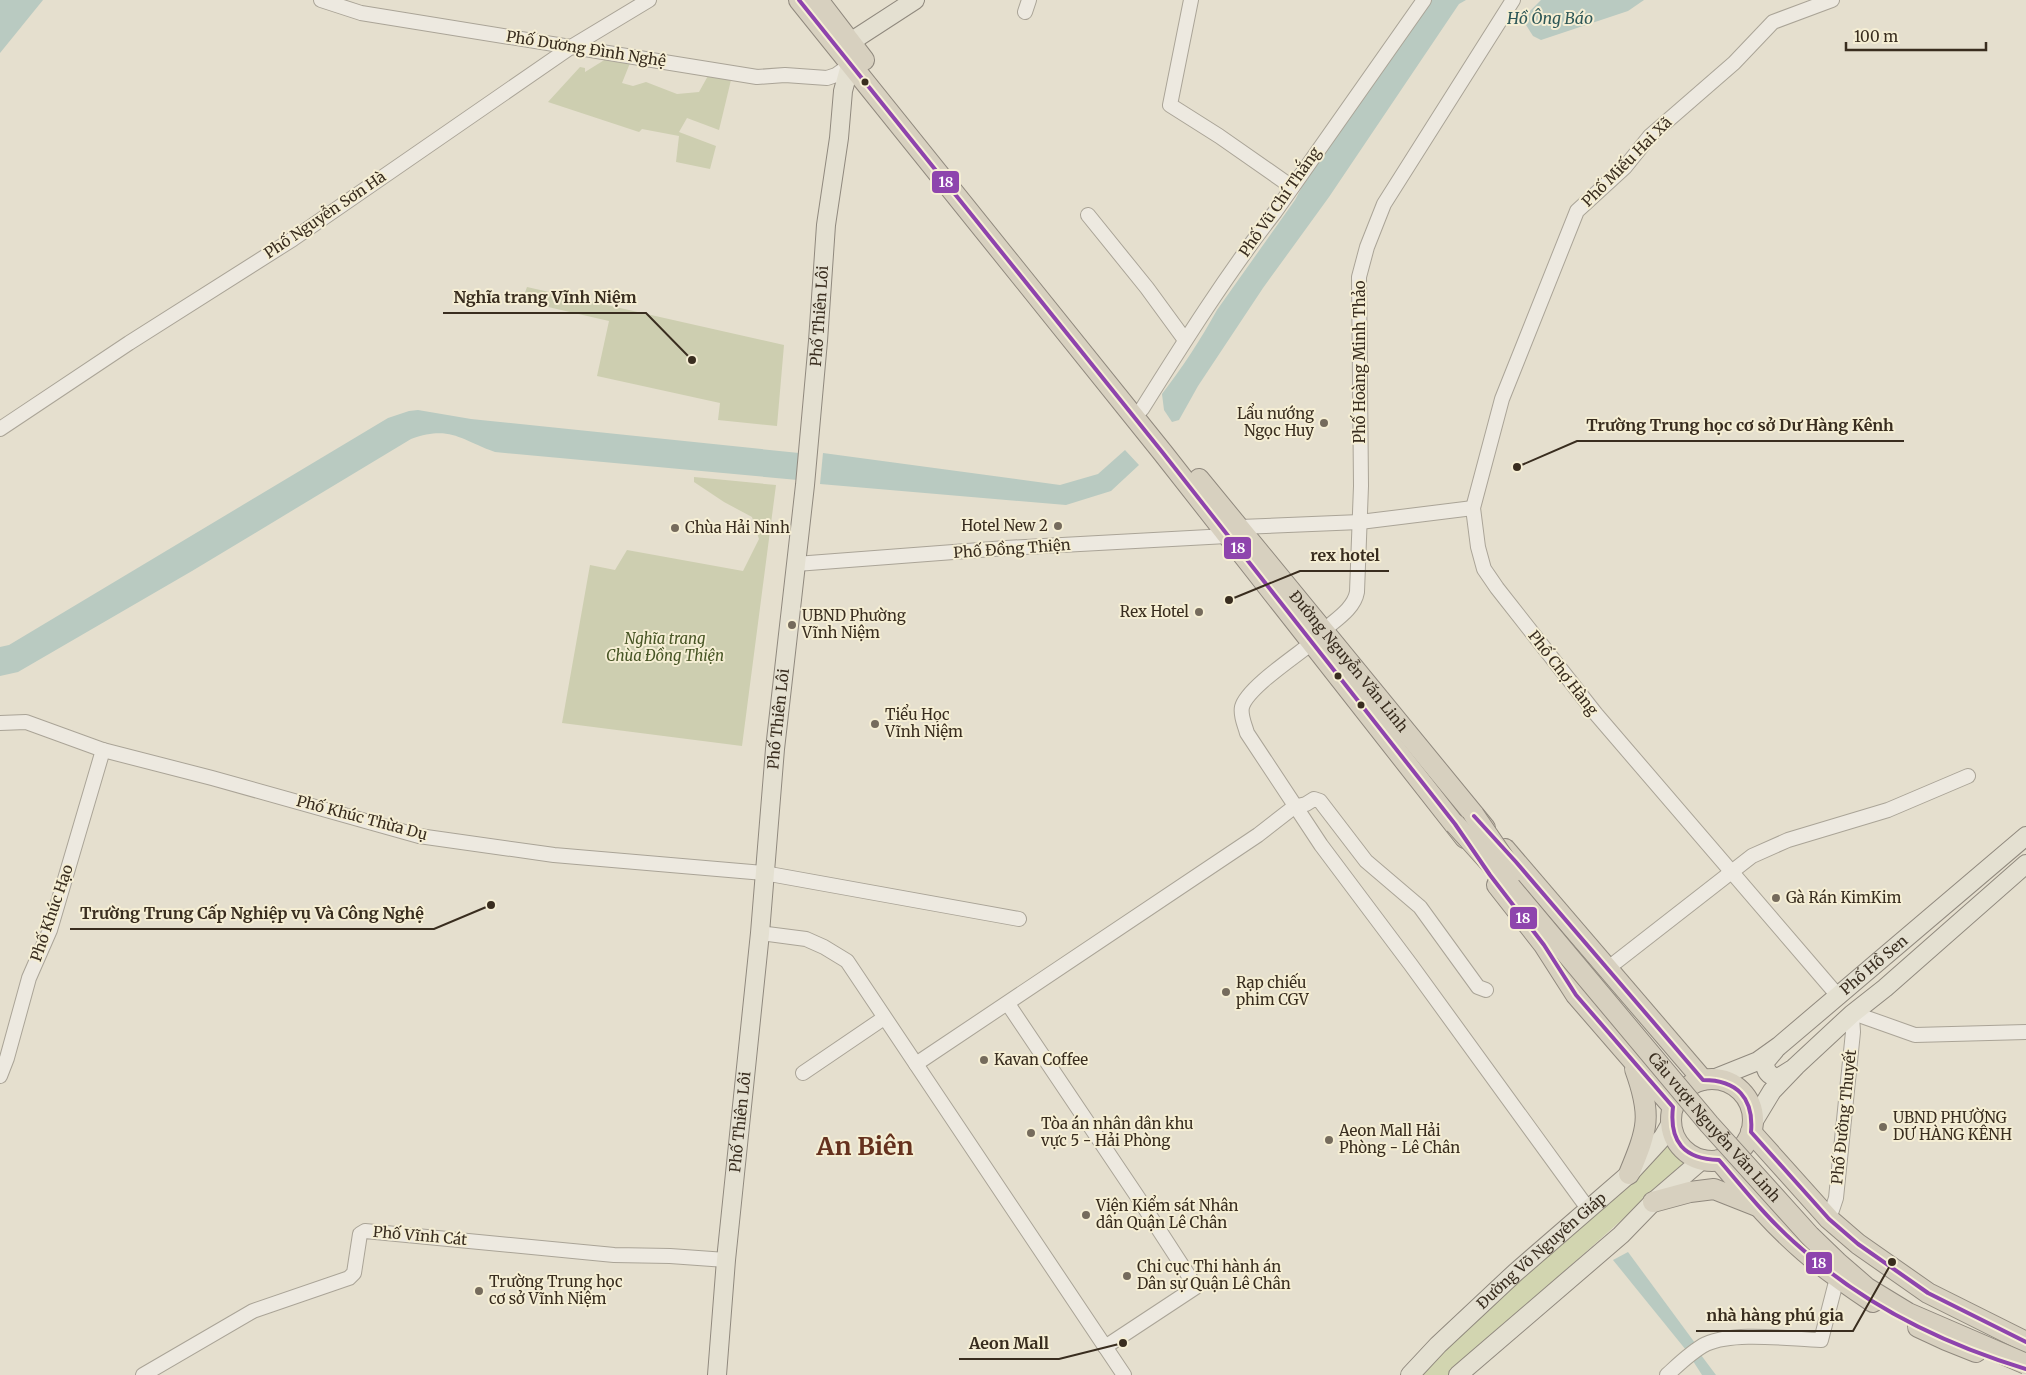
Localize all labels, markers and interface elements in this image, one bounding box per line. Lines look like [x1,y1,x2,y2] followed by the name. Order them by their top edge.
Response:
[1506,8,1593,28] water label: Hồ Ông Báo
[1846,20,1986,52] scale bar
[505,26,668,71] street label: Phố Dương Đình Nghệ
[1854,27,1898,46] text: 100 m
[860,77,870,87] unlabelled marker
[1577,112,1676,211] street label: Phố Miếu Hai Xã
[1232,141,1325,260] street label: Phố Vũ Chí Thắng
[260,166,389,262] street label: Phố Nguyễn Sơn Hà
[931,170,960,194] line badge: 18
[939,173,954,191] text: 18
[806,265,832,367] street label: Phố Thiên Lôi
[1349,280,1369,444] street label: Phố Hoàng Minh Thảo
[443,282,646,313] callout: Nghĩa trang Vĩnh Niệm
[453,287,637,307] text: Nghĩa trang Vĩnh Niệm
[1237,403,1314,440] place label: Lẩu nướng Ngọc Huy
[1577,410,1904,441] callout: Trường Trung học cơ sở Dư Hàng Kênh
[1586,415,1894,435] text: Trường Trung học cơ sở Dư Hàng Kênh
[1318,417,1330,429] marker: Lẩu nướng Ngọc Huy
[961,516,1048,535] place label: Hotel New 2
[685,518,790,537] place label: Chùa Hải Ninh
[1052,520,1064,532] marker: Hotel New 2
[669,522,681,534] marker: Chùa Hải Ninh
[953,534,1071,562] street label: Phố Đồng Thiện
[1223,536,1252,560] line badge: 18
[1231,539,1246,557] text: 18
[1300,540,1389,571] callout: rex hotel
[1310,545,1380,565] text: rex hotel
[1286,587,1412,736] street label: Đường Nguyễn Văn Linh
[1120,602,1189,621] place label: Rex Hotel
[801,606,906,642] place label: UBND Phường Vĩnh Niệm
[1193,606,1205,618] marker: Rex Hotel
[786,619,798,631] marker: UBND Phường Vĩnh Niệm
[1524,626,1603,719] street label: Phố Chợ Hàng
[606,629,724,665] park label: Nghĩa trang Chùa Đồng Thiện
[763,667,793,770] street label: Phố Thiên Lôi
[1333,671,1343,681] unlabelled marker
[1356,700,1366,710] unlabelled marker
[884,704,963,741] place label: Tiểu Học Vĩnh Niệm
[869,718,881,730] marker: Tiểu Học Vĩnh Niệm
[295,790,430,844] street label: Phố Khúc Thừa Dụ
[25,861,77,964] street label: Phố Khúc Hạo
[1786,888,1901,907] place label: Gà Rán KimKim
[1770,892,1782,904] marker: Gà Rán KimKim
[70,898,434,929] callout: Trường Trung Cấp Nghiệp vụ Và Công Nghệ
[80,903,424,923] text: Trường Trung Cấp Nghiệp vụ Và Công Nghệ
[1509,906,1538,930] line badge: 18
[1516,909,1531,927] text: 18
[1836,931,1911,999] street label: Phố Hồ Sen
[1236,972,1310,1009] place label: Rạp chiếu phim CGV
[1220,986,1232,998] marker: Rạp chiếu phim CGV
[1644,1048,1785,1206] street label: Cầu vượt Nguyễn Văn Linh
[1826,1048,1860,1185] street label: Phố Đường Thuyết
[994,1050,1088,1069] place label: Kavan Coffee
[978,1054,990,1066] marker: Kavan Coffee
[725,1071,755,1173] street label: Phố Thiên Lôi
[1893,1107,2012,1144] place label: UBND PHƯỜNG DƯ HÀNG KÊNH
[1040,1114,1194,1150] place label: Tòa án nhân dân khu vực 5 - Hải Phòng
[1338,1121,1460,1157] place label: Aeon Mall Hải Phòng - Lê Chân
[1877,1121,1889,1133] marker: UBND PHƯỜNG DƯ HÀNG KÊNH
[1025,1127,1037,1139] marker: Tòa án nhân dân khu vực 5 - Hải Phòng
[816,1130,913,1162] district label: An Biên
[1323,1134,1335,1146] marker: Aeon Mall Hải Phòng - Lê Chân
[1473,1188,1610,1313] street label: Đường Võ Nguyên Giáp
[1095,1195,1238,1232] place label: Viện Kiểm sát Nhân dân Quận Lê Chân
[1080,1209,1092,1221] marker: Viện Kiểm sát Nhân dân Quận Lê Chân
[372,1221,468,1249] street label: Phố Vĩnh Cát
[1805,1251,1833,1275] line badge: 18
[1812,1254,1827,1272] text: 18
[1137,1257,1291,1293] place label: Chi cục Thi hành án Dân sự Quận Lê Chân
[1121,1270,1133,1282] marker: Chi cục Thi hành án Dân sự Quận Lê Chân
[489,1272,623,1308] place label: Trường Trung học cơ sở Vĩnh Niệm
[473,1285,485,1297] marker: Trường Trung học cơ sở Vĩnh Niệm
[1696,1300,1853,1331] callout: nhà hàng phú gia
[1706,1305,1844,1325] text: nhà hàng phú gia
[959,1328,1059,1359] callout: Aeon Mall
[968,1333,1049,1353] text: Aeon Mall

